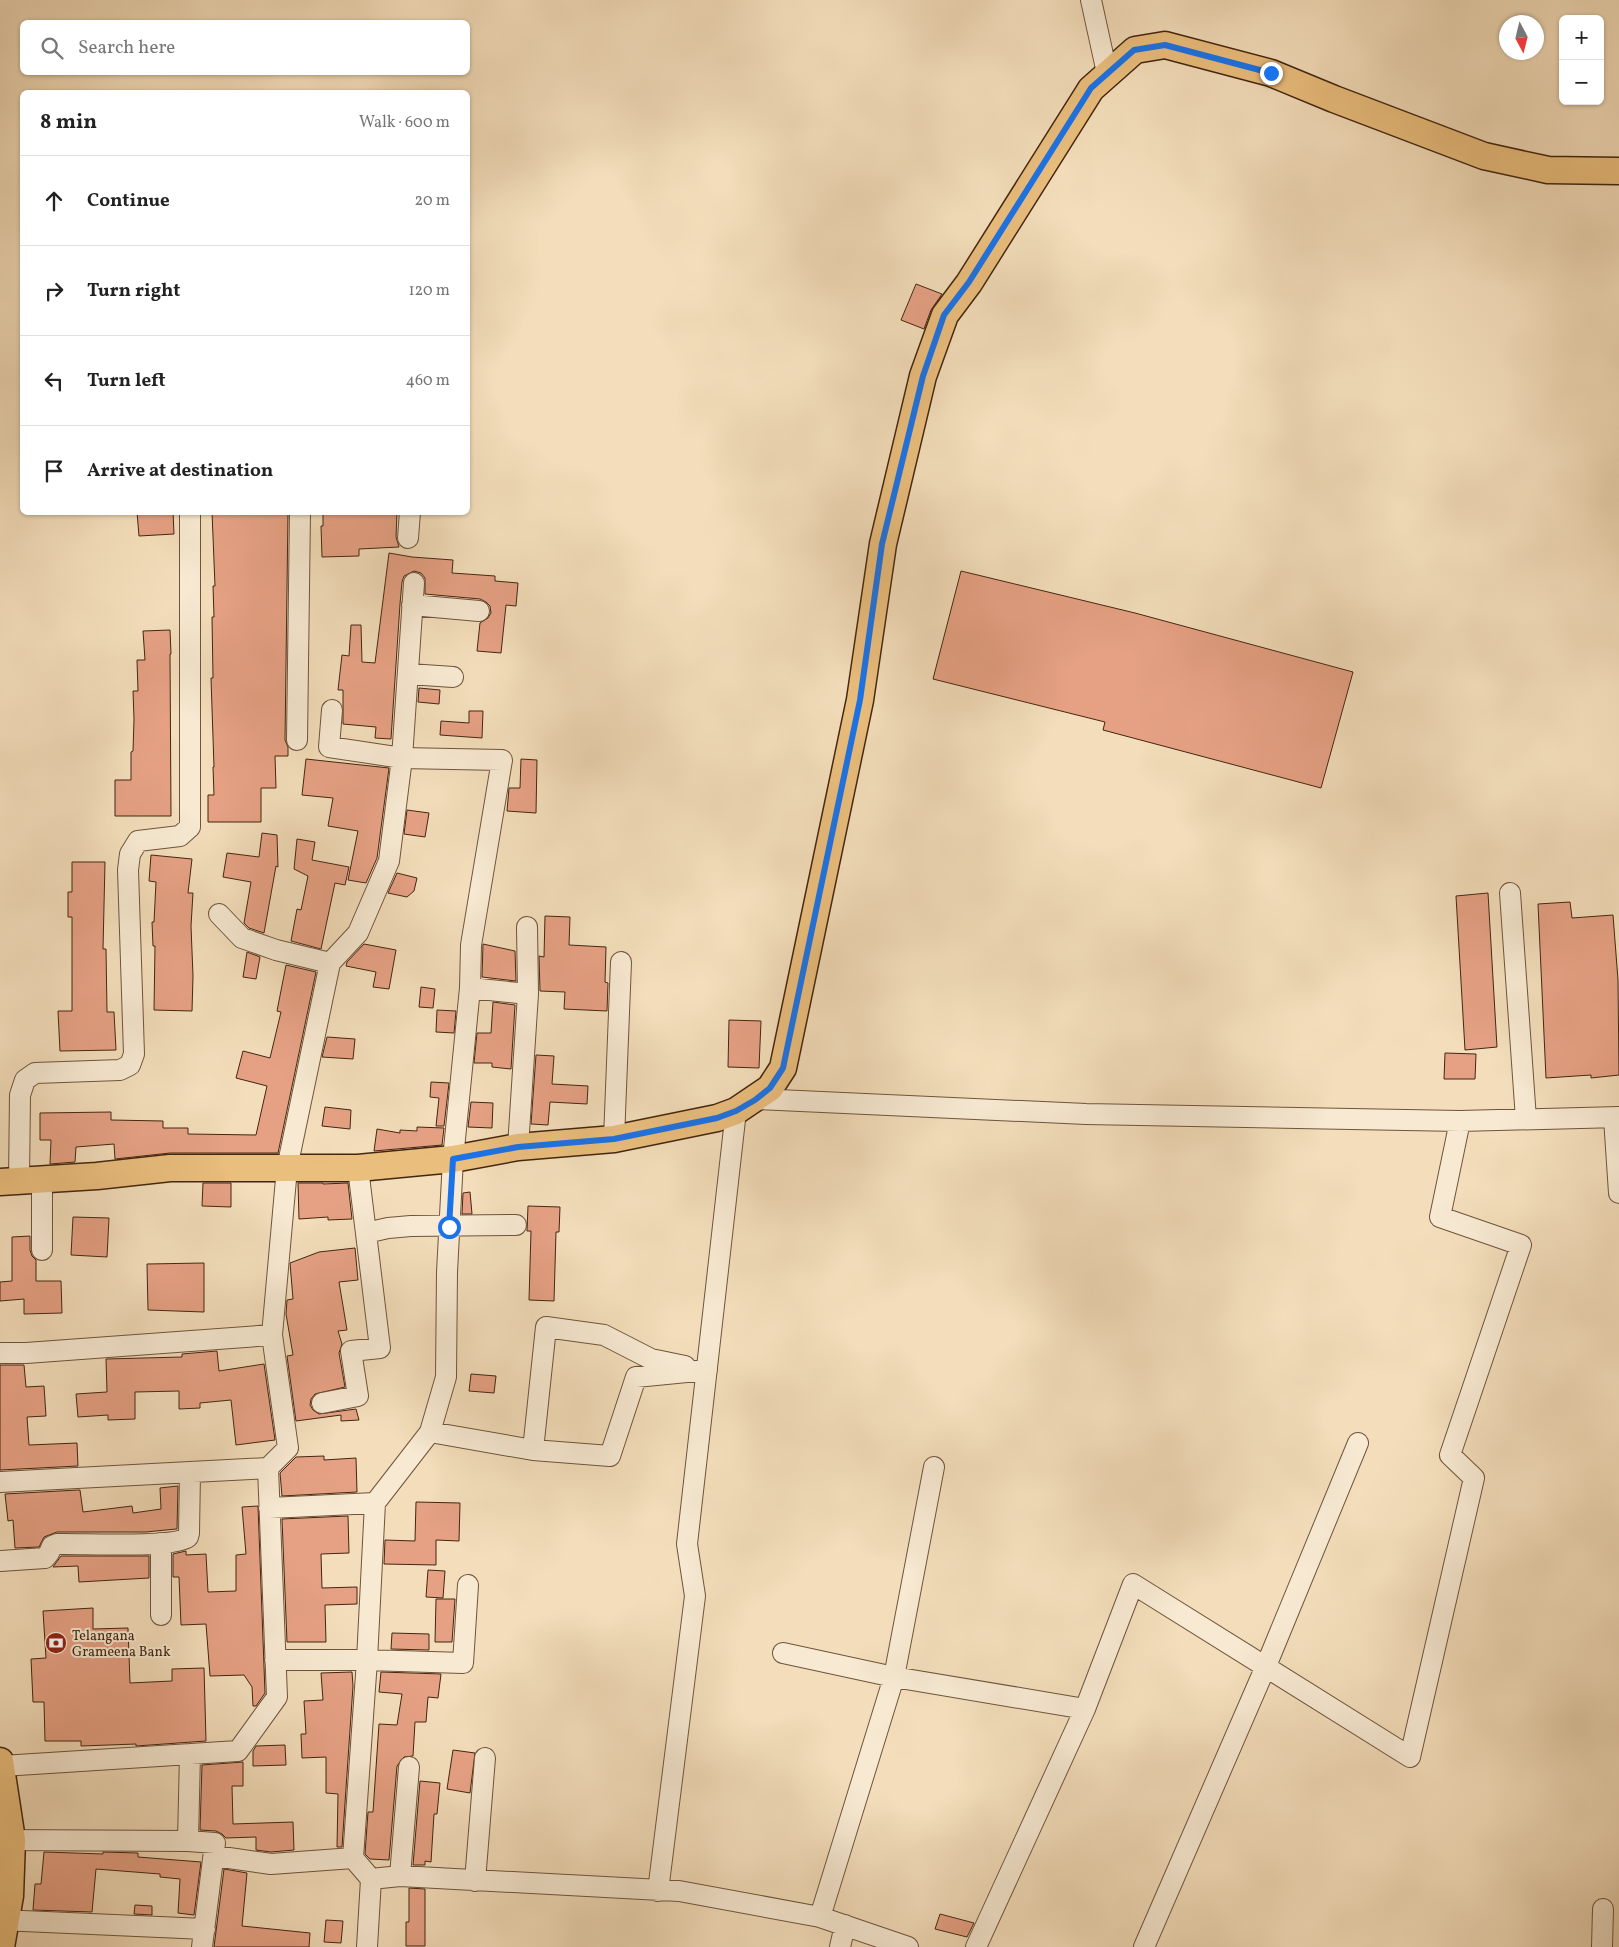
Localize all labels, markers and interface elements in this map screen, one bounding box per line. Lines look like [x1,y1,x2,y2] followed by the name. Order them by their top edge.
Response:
[1499,15,1544,60] north arrow
[1559,15,1604,105] map controls
[1559,15,1604,60] button: +
[20,20,470,75] search box
[38,34,66,62] icon: search
[78,35,175,61] text: Search here
[1559,60,1604,105] button: −
[1260,62,1283,85] route end
[40,108,97,137] text: 8 min
[359,112,450,134] text: Walk · 600 m
[40,187,68,215] icon: ahead
[87,188,170,214] text: Continue
[415,190,450,212] text: 20 m
[40,277,68,305] icon: right
[87,278,180,304] text: Turn right
[408,280,450,302] text: 120 m
[40,367,68,395] icon: left
[87,368,166,394] text: Turn left
[406,370,450,392] text: 460 m
[40,457,68,485] icon: arrive
[87,458,273,484] text: Arrive at destination
[438,1216,461,1239] route start
[72,1627,171,1662] place label: Telangana Grameena Bank
[44,1631,68,1655] bank icon: Telangana Grameena Bank

